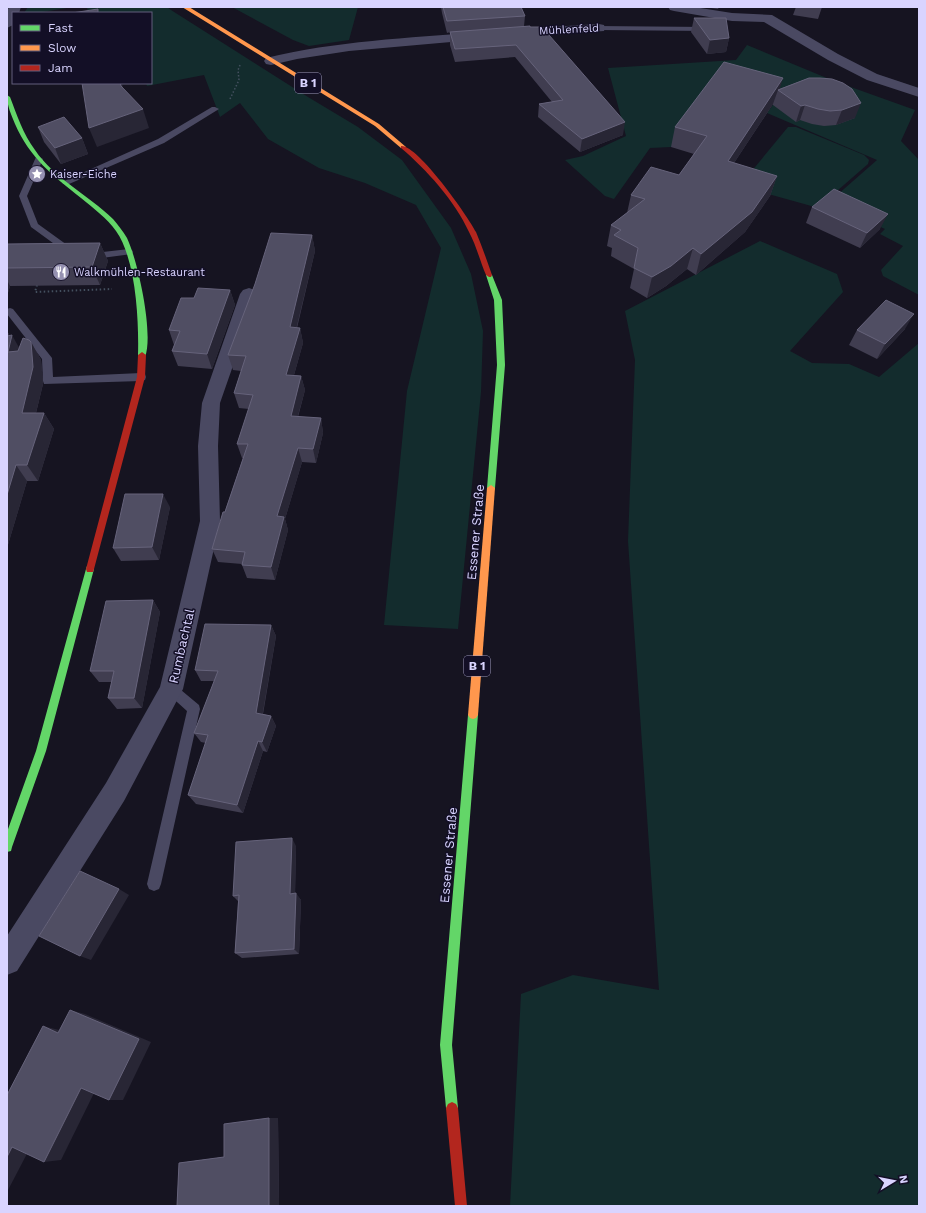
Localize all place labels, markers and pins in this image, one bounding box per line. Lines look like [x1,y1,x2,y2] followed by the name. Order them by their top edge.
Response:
[27,164,47,184] place icon: Kaiser-Eiche
[50,168,117,181] place label: Kaiser-Eiche
[51,262,71,282] restaurant icon: Walkmühlen-Restaurant
[74,266,205,279] place label: Walkmühlen-Restaurant

